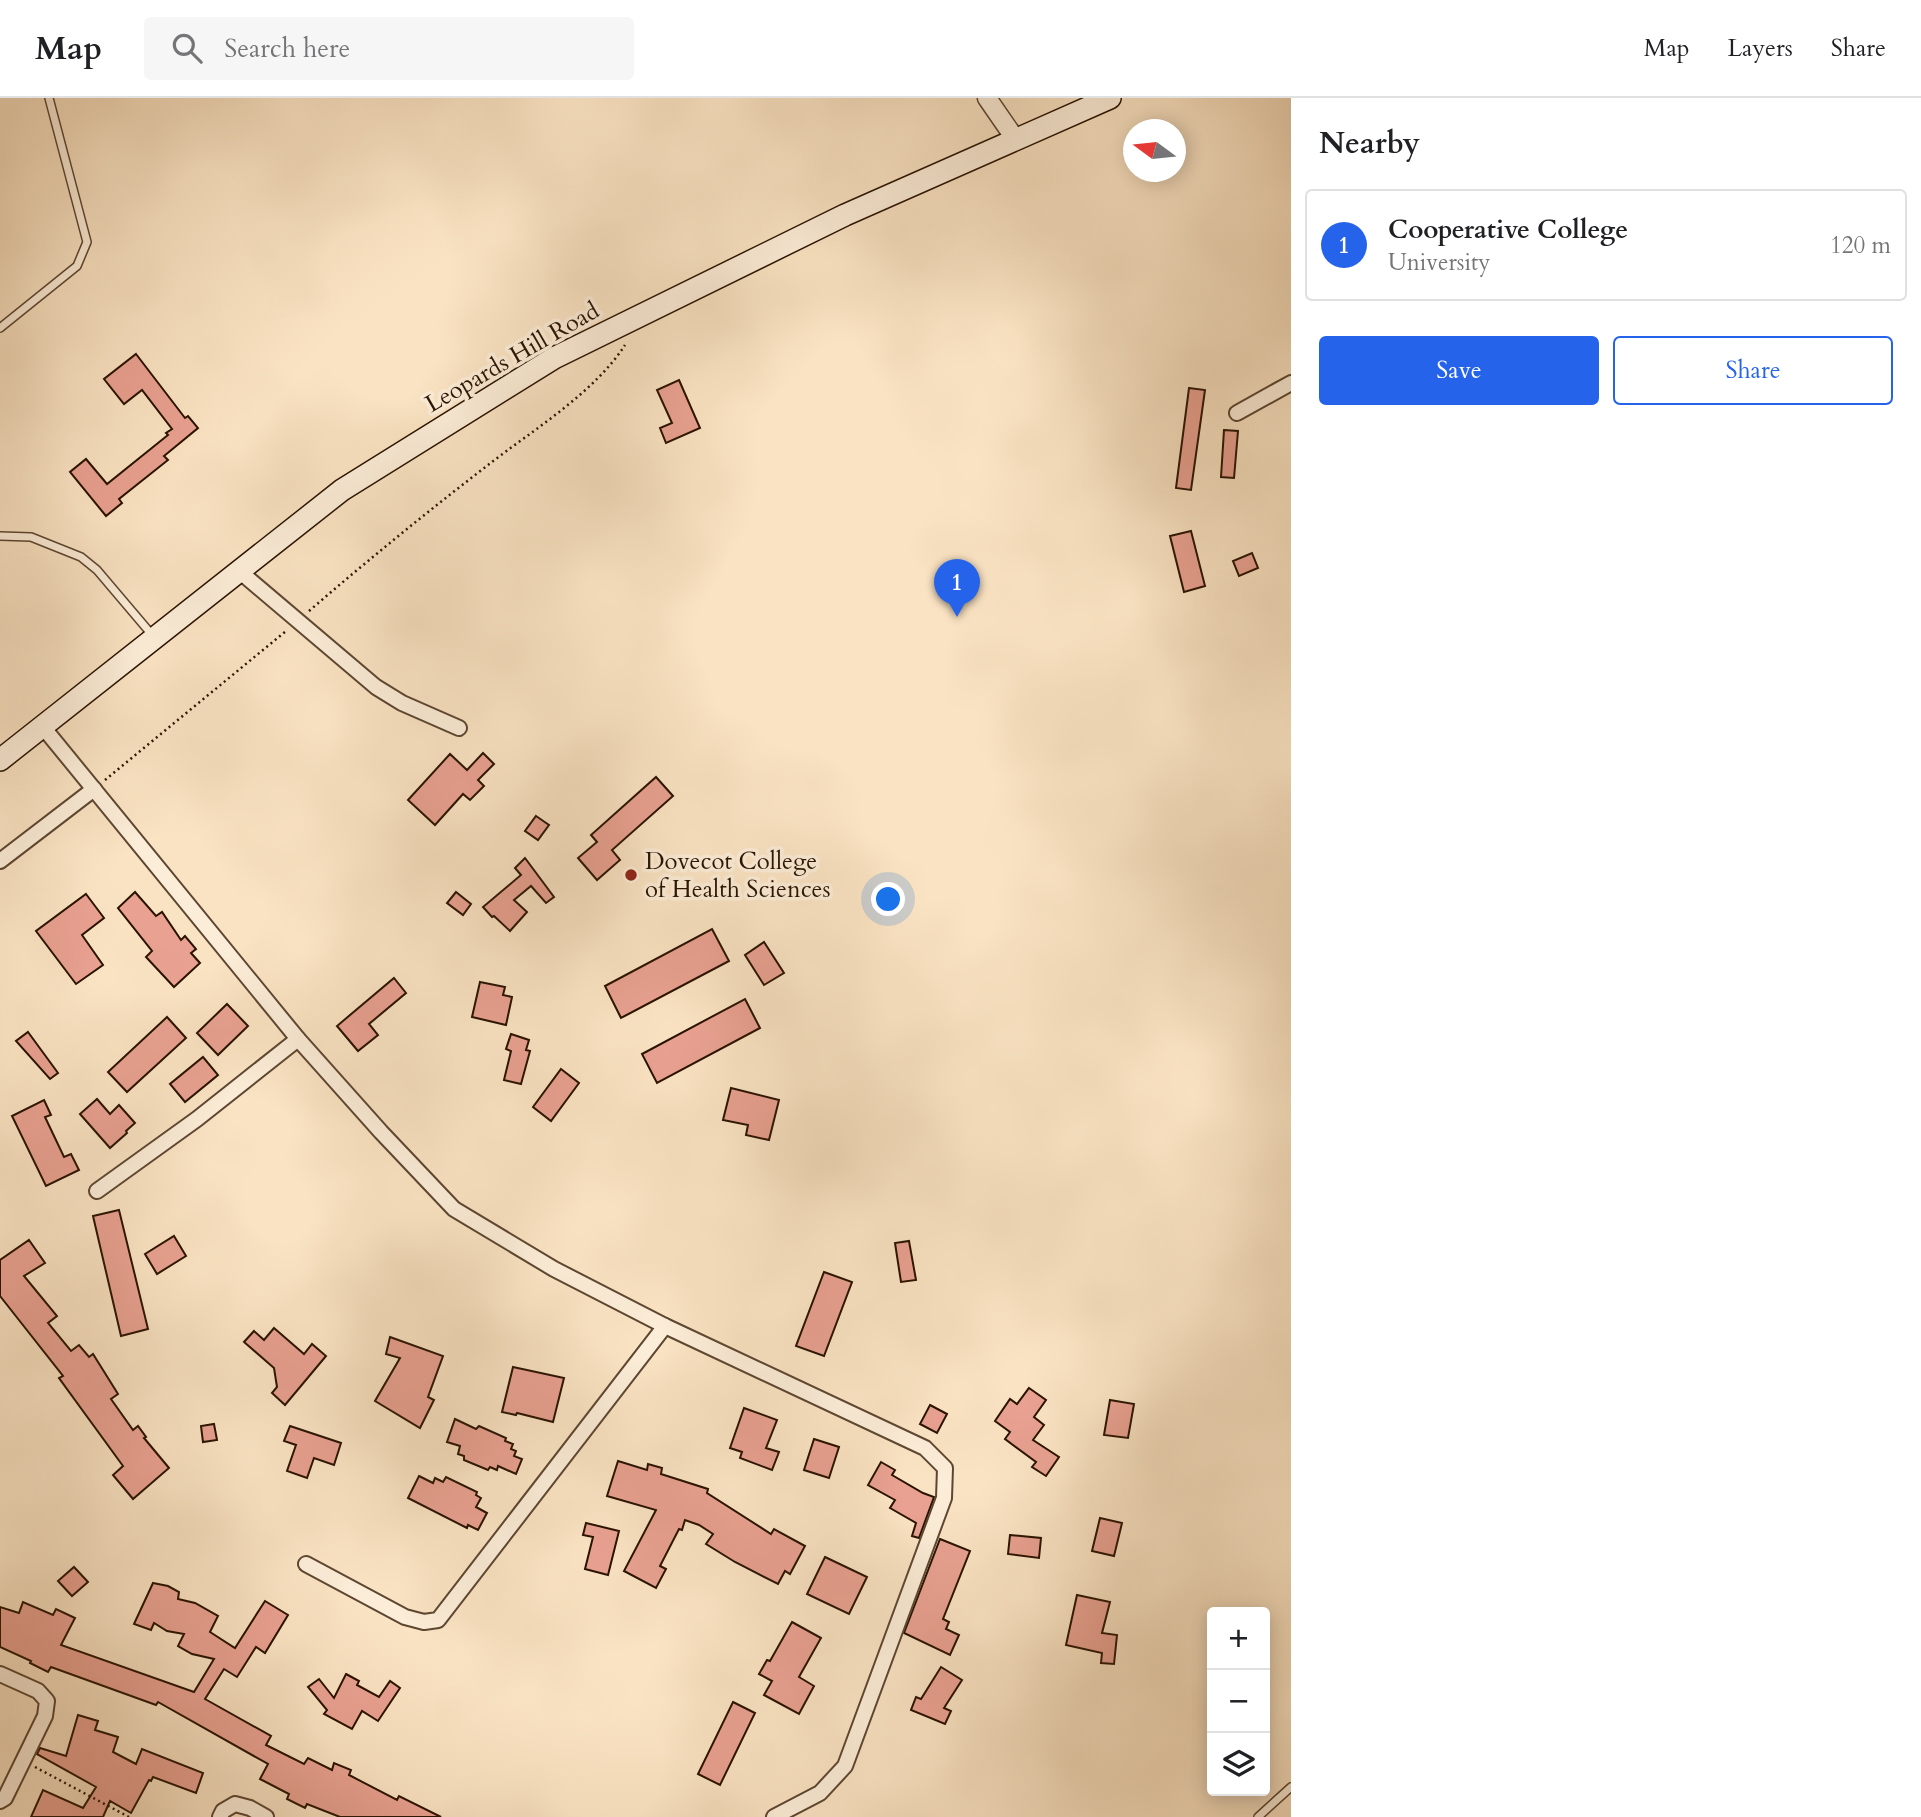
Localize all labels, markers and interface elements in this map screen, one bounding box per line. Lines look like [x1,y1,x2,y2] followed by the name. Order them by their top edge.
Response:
[144,17,634,80] search box
[35,26,102,71] text: Map
[168,29,206,67] icon: search
[224,31,350,66] text: Search here
[1644,32,1690,65] text: Map
[1728,32,1793,65] text: Layers
[1831,32,1886,65] text: Share
[1123,119,1186,182] north arrow
[1319,123,1420,164] text: Nearby
[1388,212,1628,247] text: Cooperative College
[1338,230,1350,261] text: 1
[1830,230,1891,261] text: 120 m
[1388,247,1490,278] text: University
[419,294,605,421] street label: Leopards Hill Road
[1319,336,1599,405] button: Save
[1613,336,1893,405] button: Share
[934,559,980,617] pin: 1
[645,845,831,906] place label: Dovecot College of Health Sciences
[623,867,639,883] marker: Dovecot College of Health Sciences
[871,882,905,916] your location
[1207,1607,1270,1796] map controls
[1207,1607,1270,1670] button: +
[1207,1670,1270,1733] button: −
[1207,1733,1270,1796] button: layers

